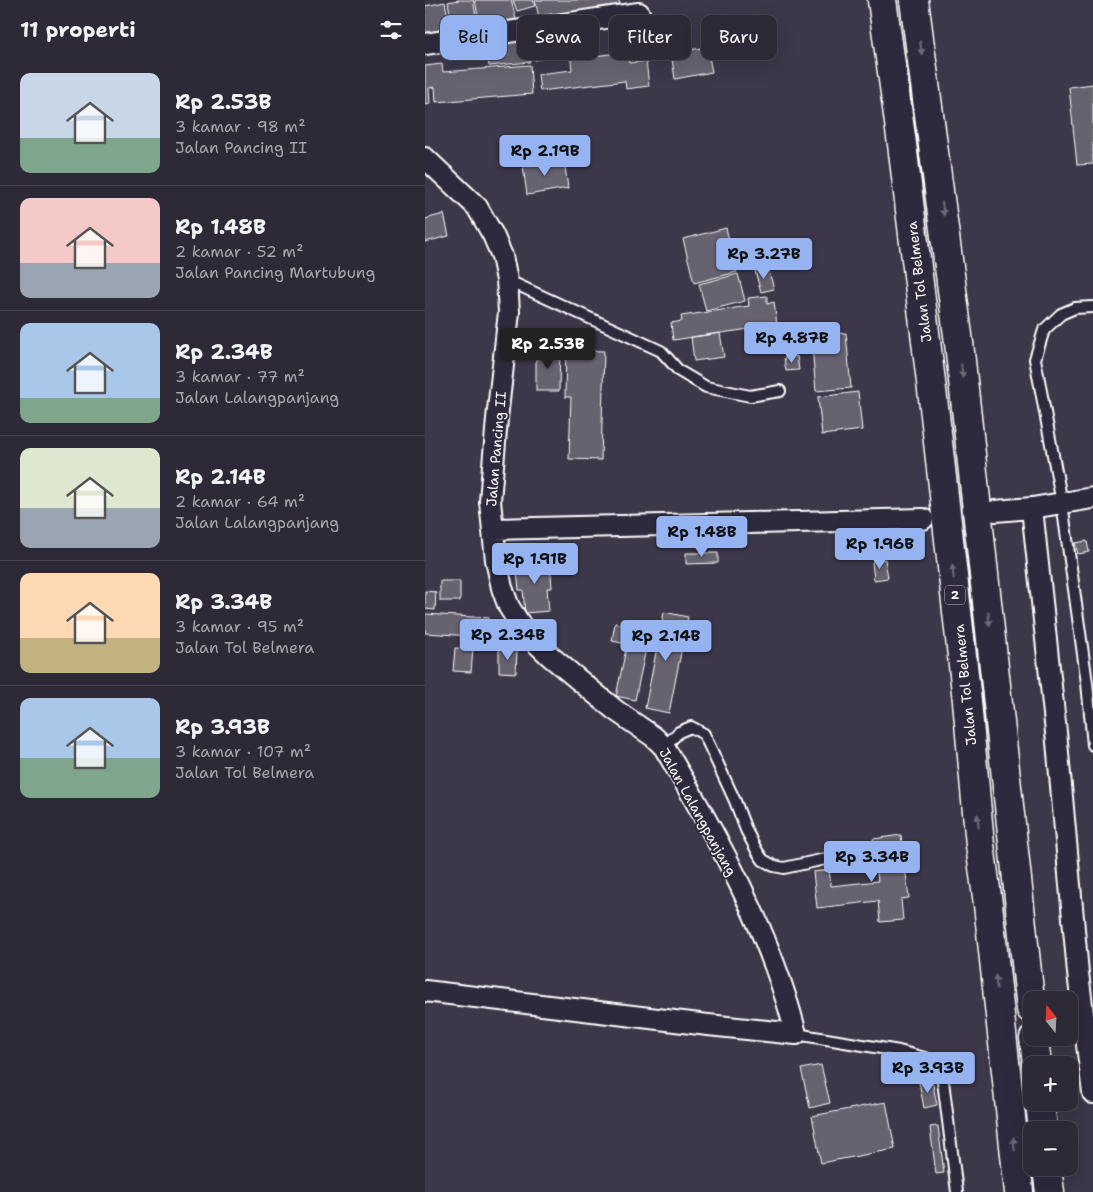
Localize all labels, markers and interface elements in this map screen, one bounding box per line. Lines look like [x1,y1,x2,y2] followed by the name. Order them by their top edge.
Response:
[440,15,507,60] chip: Beli
[517,15,599,60] chip: Sewa
[609,15,691,60] chip: Filter
[701,15,777,60] chip: Baru
[20,16,136,44] text: 11 properti
[377,16,405,44] icon: filters
[917,41,925,57] one-way arrow
[175,88,271,116] text: Rp 2.53B
[60,93,120,153] icon: home
[175,116,306,137] text: 3 kamar · 98 m²
[493,134,597,177] pin: Rp 2.19B
[175,137,307,158] text: Jalan Pancing II
[510,140,580,161] text: Rp 2.19B
[939,202,947,218] one-way arrow
[175,213,266,241] text: Rp 1.48B
[60,218,120,278] icon: home
[903,220,935,344] street label: Jalan Tol Belmera
[712,238,816,280] pin: Rp 3.27B
[175,241,304,262] text: 2 kamar · 52 m²
[727,243,801,264] text: Rp 3.27B
[175,262,375,283] text: Jalan Pancing Martubung
[740,322,844,364] pin: Rp 4.87B
[755,327,829,348] text: Rp 4.87B
[496,328,600,370] pin: Rp 2.53B
[511,333,585,354] text: Rp 2.53B
[175,338,273,366] text: Rp 2.34B
[60,343,120,403] icon: home
[958,363,966,379] one-way arrow
[175,366,305,387] text: 3 kamar · 77 m²
[175,387,339,408] text: Jalan Lalangpanjang
[482,390,510,507] street label: Jalan Pancing II
[175,463,266,491] text: Rp 2.14B
[60,468,120,528] icon: home
[175,491,305,512] text: 2 kamar · 64 m²
[175,512,339,533] text: Jalan Lalangpanjang
[650,516,754,558] pin: Rp 1.48B
[667,521,737,542] text: Rp 1.48B
[828,528,932,570] pin: Rp 1.96B
[846,533,914,554] text: Rp 1.96B
[483,542,587,585] pin: Rp 1.91B
[503,548,567,569] text: Rp 1.91B
[949,563,957,579] one-way arrow
[945,586,965,604] road number: 2
[175,588,272,616] text: Rp 3.34B
[60,593,120,653] icon: home
[985,611,993,627] one-way arrow
[175,616,304,637] text: 3 kamar · 95 m²
[456,618,560,661] pin: Rp 2.34B
[614,620,718,662] pin: Rp 2.14B
[950,623,980,747] street label: Jalan Tol Belmera
[471,624,545,645] text: Rp 2.34B
[631,625,701,646] text: Rp 2.14B
[175,637,314,658] text: Jalan Tol Belmera
[175,713,270,741] text: Rp 3.93B
[60,718,120,778] icon: home
[175,741,311,762] text: 3 kamar · 107 m²
[655,745,741,879] street label: Jalan Lalangpanjang
[175,762,314,783] text: Jalan Tol Belmera
[974,812,982,828] one-way arrow
[820,840,924,883] pin: Rp 3.34B
[835,846,909,867] text: Rp 3.34B
[992,974,1000,990] one-way arrow
[1023,991,1077,1046] north arrow
[1023,991,1078,1176] map controls
[876,1052,980,1094] pin: Rp 3.93B
[1023,1056,1078,1111] button: +
[892,1057,964,1078] text: Rp 3.93B
[1023,1121,1078,1176] button: −
[1010,1135,1018,1151] one-way arrow

